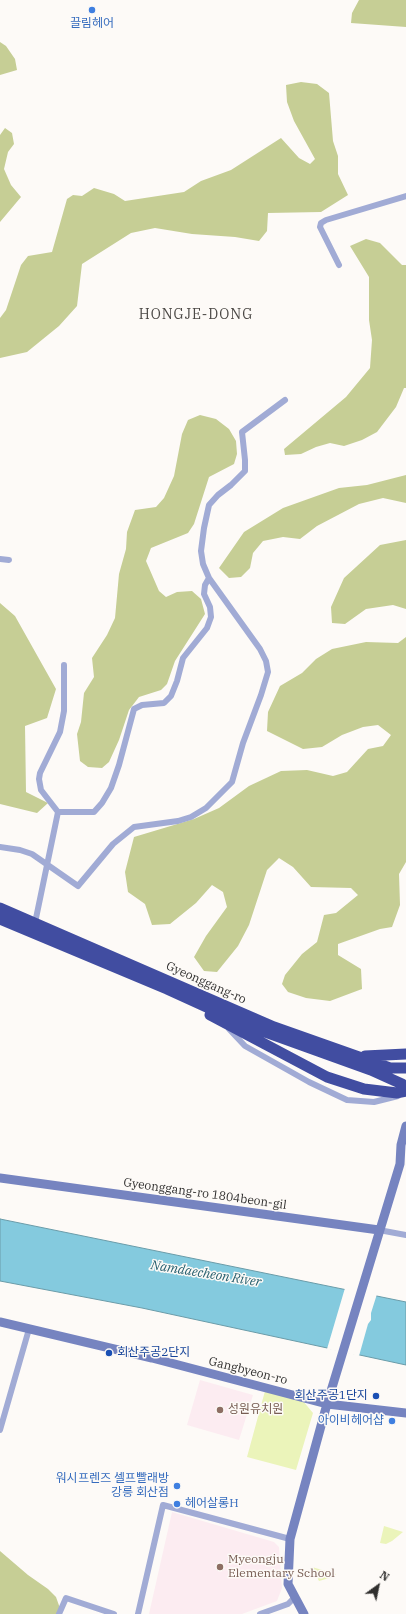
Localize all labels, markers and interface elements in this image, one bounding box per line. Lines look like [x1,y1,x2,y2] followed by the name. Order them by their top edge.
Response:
[87,5,97,15] marker: 끌림헤어
[70,17,114,31] place label: 끌림헤어
[139,307,253,323] district label: HONGJE-DONG
[164,959,248,1007] street label: Gyeonggang-ro
[122,1175,288,1213] street label: Gyeonggang-ro 1804beon-gil
[150,1258,262,1290] water label: Namdaecheon River
[117,1346,190,1360] place label: 회산주공2단지
[104,1348,114,1358] marker: 회산주공2단지
[207,1354,289,1388] street label: Gangbyeon-ro
[295,1389,368,1403] place label: 회산주공1단지
[371,1391,381,1401] marker: 회산주공1단지
[228,1403,283,1417] place label: 성원유치원
[215,1405,225,1415] marker: 성원유치원
[318,1414,384,1428] place label: 아이비헤어샵
[387,1416,397,1426] marker: 아이비헤어샵
[56,1472,169,1500] place label: 워시프렌즈 셀프빨래방 강릉 회산점
[172,1481,182,1491] marker: 워시프렌즈 셀프빨래방 강릉 회산점
[185,1497,239,1511] place label: 헤어살롱H
[172,1499,182,1509] marker: 헤어살롱H
[228,1553,335,1581] place label: Myeongju Elementary School
[215,1562,225,1572] marker: Myeongju Elementary School
[358,1566,398,1606] north arrow
[377,1568,392,1584] text: N

